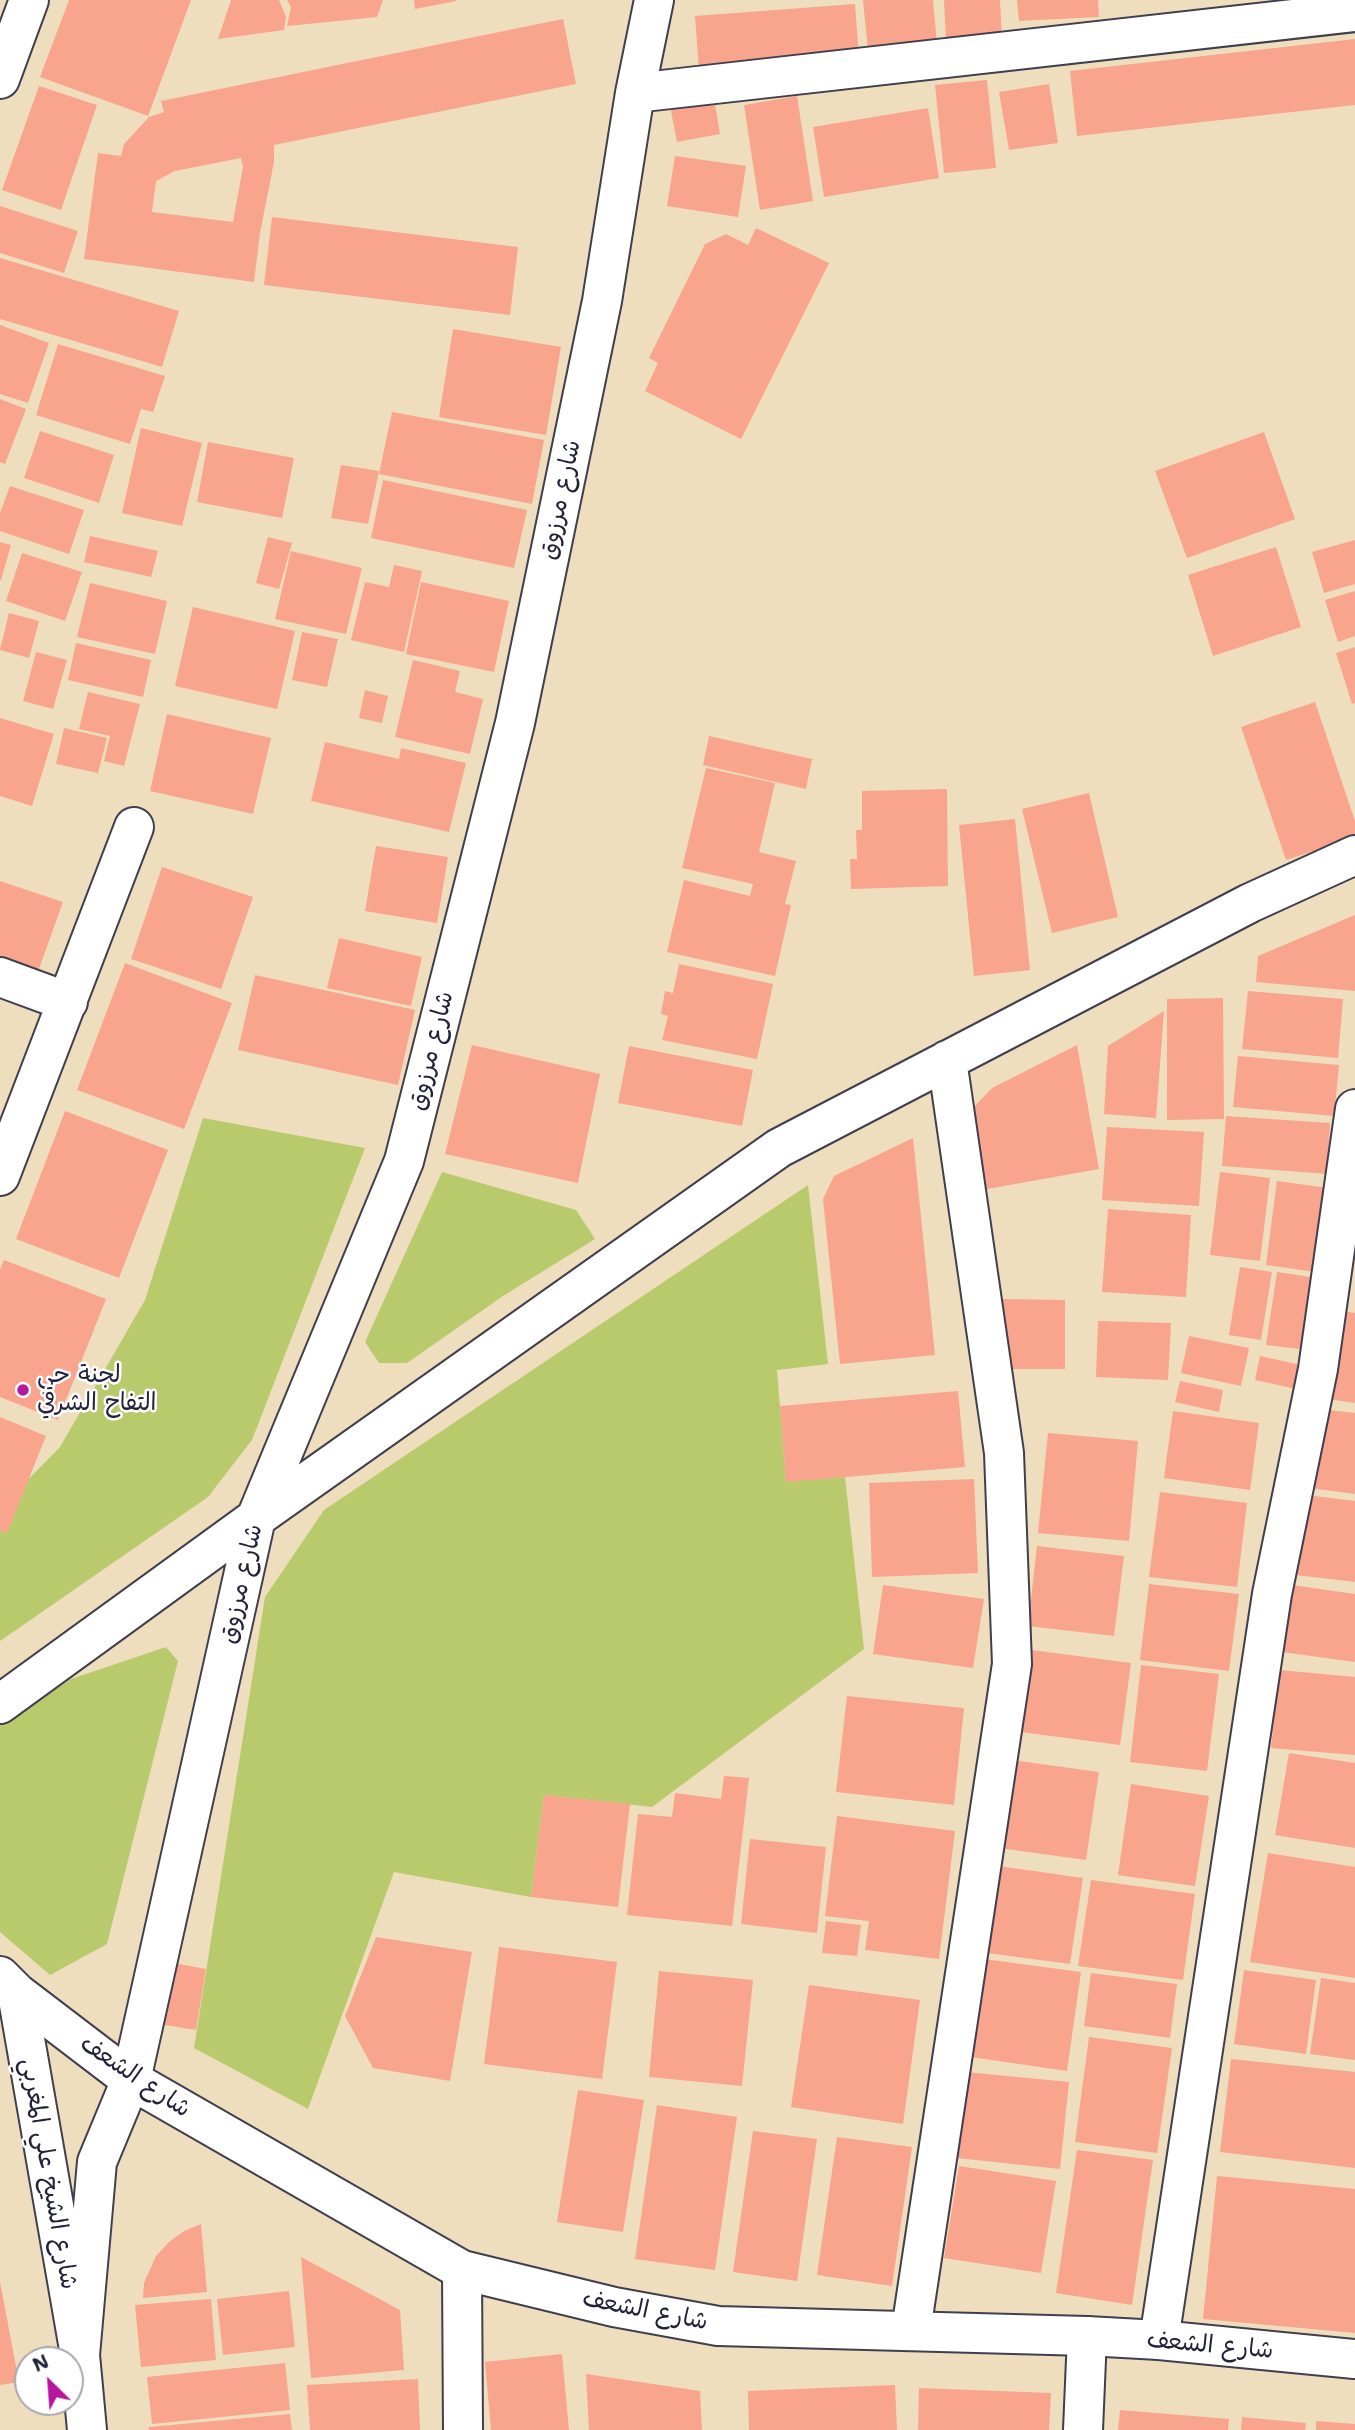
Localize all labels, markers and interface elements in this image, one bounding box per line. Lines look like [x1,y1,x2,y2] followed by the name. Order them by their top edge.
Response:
[534,438,588,562] street label: شارع مرزوق
[403,989,461,1113] street label: شارع مرزوق
[37,1362,156,1418] place label: لجنة حي التفاح الشرقي
[15,1382,31,1398] marker: لجنة حي التفاح الشرقي
[214,1522,270,1646] street label: شارع مرزوق
[74,2030,196,2124] street label: شارع الشعف
[13,2056,83,2292] street label: شارع الشيخ علي المغربي
[580,2285,710,2337] street label: شارع الشعف
[1145,2326,1275,2366] street label: شارع الشعف
[14,2346,84,2416] north arrow
[29,2349,53,2378] text: N

